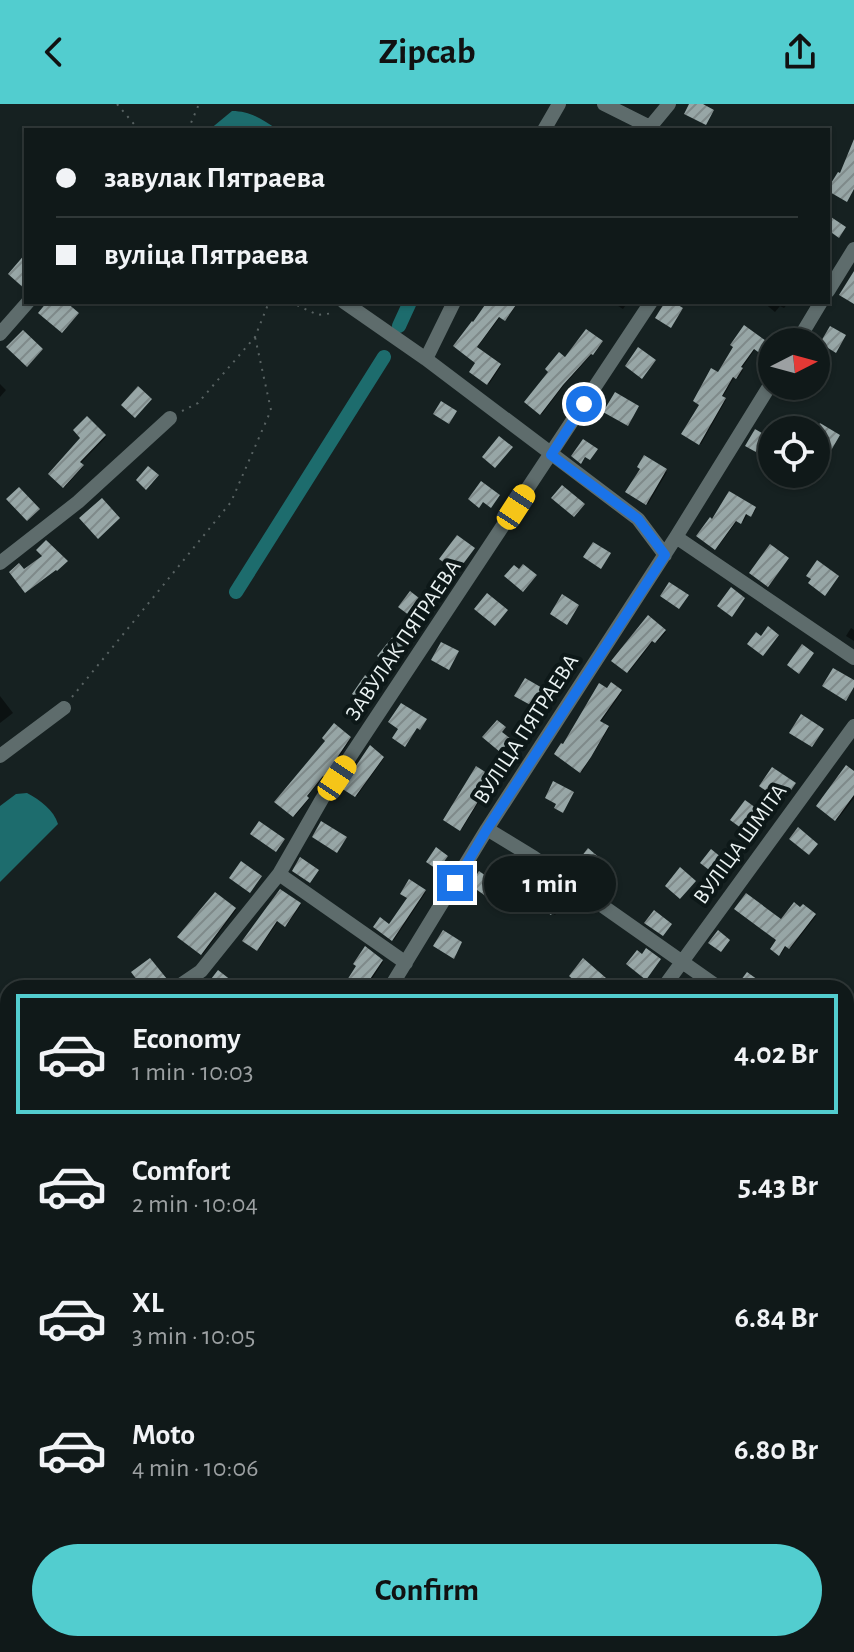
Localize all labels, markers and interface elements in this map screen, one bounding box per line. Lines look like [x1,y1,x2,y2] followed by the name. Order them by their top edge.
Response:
[32,30,76,74] icon: back
[778,30,822,74] icon: share
[378,34,476,70] text: Zipcab
[104,163,325,193] text: завулак Пятраева
[104,240,309,270] text: вуліца Пятраева
[758,328,830,400] north arrow
[758,328,830,488] map controls
[566,386,602,422] route start
[758,416,830,488] button: locate
[493,480,539,534] car
[341,556,465,724] street label: ЗАВУЛАК ПЯТРАЕВА
[470,650,582,808] street label: ВУЛІЦА ПЯТРАЕВА
[314,751,360,805] car
[689,780,791,908] street label: ВУЛІЦА ШМІТА
[483,855,615,911] callout: 1 min
[437,865,473,901] route end
[523,871,577,897] text: 1 min
[36,1018,108,1090] icon: car
[132,1024,241,1054] text: Economy
[734,1039,818,1069] text: 4.02 Br
[132,1059,253,1085] text: 1 min · 10:03
[36,1150,108,1222] icon: car
[132,1156,231,1186] text: Comfort
[738,1171,818,1201] text: 5.43 Br
[132,1191,258,1217] text: 2 min · 10:04
[36,1282,108,1354] icon: car
[132,1288,164,1318] text: XL
[735,1303,818,1333] text: 6.84 Br
[132,1323,255,1349] text: 3 min · 10:05
[36,1414,108,1486] icon: car
[132,1420,195,1450] text: Moto
[734,1435,818,1465] text: 6.80 Br
[132,1455,258,1481] text: 4 min · 10:06
[32,1544,822,1636] button: Confirm

